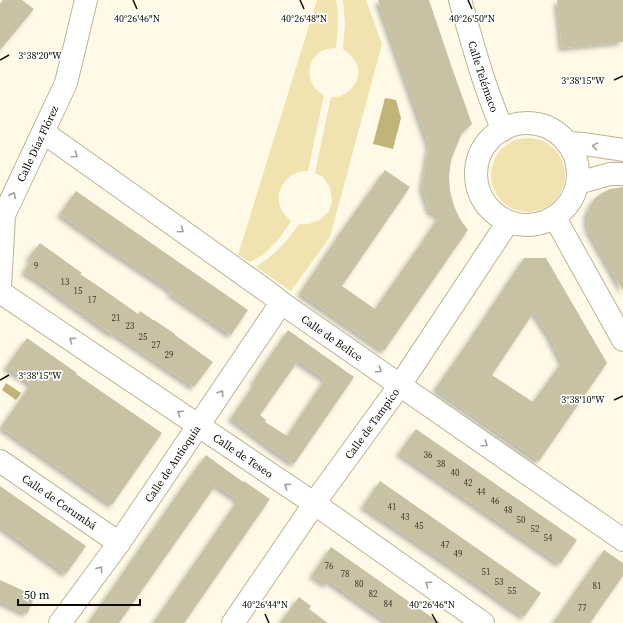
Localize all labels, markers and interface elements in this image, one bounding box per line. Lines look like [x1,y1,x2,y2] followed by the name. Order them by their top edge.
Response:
[114,12,160,25] text: 40°26'46"N
[281,12,327,25] text: 40°26'48"N
[449,12,495,25] text: 40°26'50"N
[465,39,502,114] street label: Calle Telémaco
[18,49,62,62] text: 3°38'20"W
[561,74,605,87] text: 3°38'15"W
[13,103,62,184] street label: Calle Díaz Flórez
[592,142,598,151] one-way arrow
[70,150,77,157] one-way arrow
[8,191,16,199] one-way arrow
[177,225,184,233] one-way arrow
[34,260,39,272] house number: 9
[60,276,70,288] house number: 13
[73,285,83,297] house number: 15
[87,294,97,306] house number: 17
[298,311,366,365] street label: Calle de Belice
[111,312,121,324] house number: 21
[125,320,135,332] house number: 23
[138,331,148,343] house number: 25
[69,337,76,345] one-way arrow
[151,339,161,351] house number: 27
[164,349,174,361] house number: 29
[374,365,381,372] one-way arrow
[18,369,62,382] text: 3°38'15"W
[341,385,403,462] street label: Calle de Tampico
[216,390,223,397] one-way arrow
[561,393,605,406] text: 3°38'10"W
[177,410,184,418] one-way arrow
[141,422,204,505] street label: Calle de Antioquía
[210,430,276,481] street label: Calle de Teseo
[481,439,488,447] one-way arrow
[423,449,433,461] house number: 36
[436,458,446,470] house number: 38
[450,467,460,479] house number: 40
[19,471,100,533] street label: Calle de Corumbá
[463,477,473,489] house number: 42
[285,484,292,491] one-way arrow
[476,486,486,498] house number: 44
[490,495,500,507] house number: 46
[387,501,397,513] house number: 41
[503,504,513,516] house number: 48
[400,511,410,523] house number: 43
[516,514,526,526] house number: 50
[414,520,424,532] house number: 45
[530,523,540,535] house number: 52
[543,532,553,544] house number: 54
[440,539,450,551] house number: 47
[453,548,463,560] house number: 49
[324,560,334,572] house number: 76
[95,566,103,573] one-way arrow
[481,566,491,578] house number: 51
[340,568,350,580] house number: 78
[494,576,504,588] house number: 53
[354,578,364,590] house number: 80
[592,580,602,592] house number: 81
[18,581,140,607] scale bar
[426,582,433,589] one-way arrow
[507,585,517,597] house number: 55
[24,587,50,603] text: 50 m
[368,588,378,600] house number: 82
[242,598,288,611] text: 40°26'44"N
[383,598,393,610] house number: 84
[409,598,455,611] text: 40°26'46"N
[577,602,587,614] house number: 77

